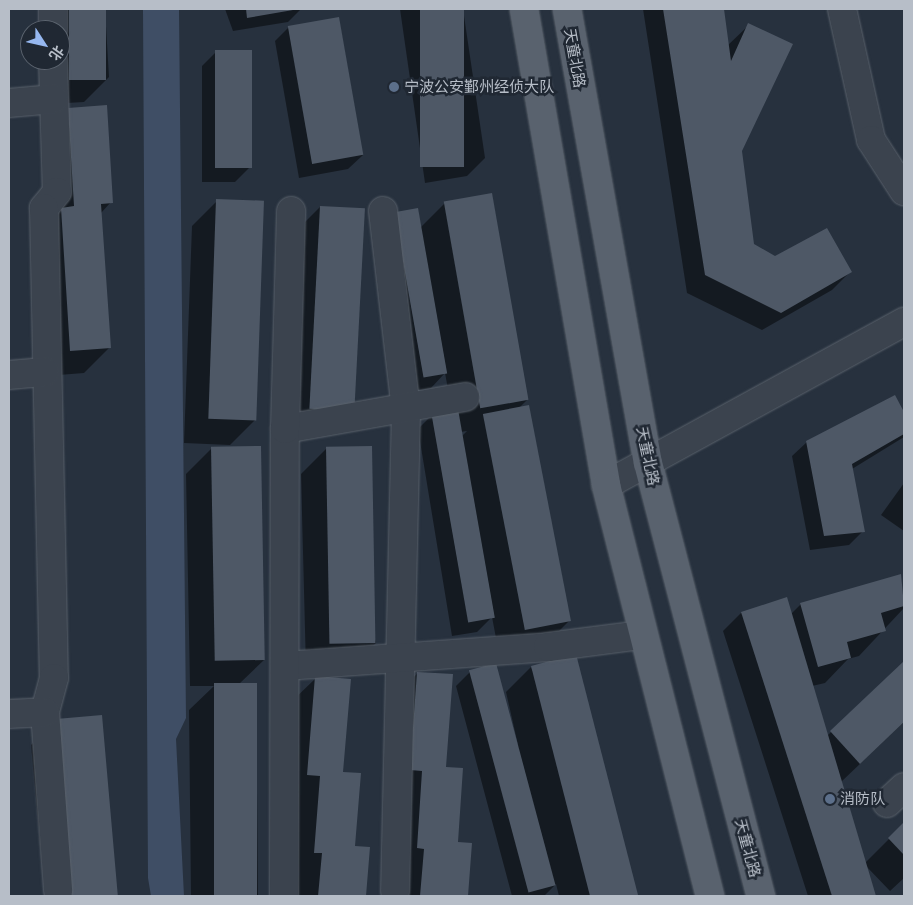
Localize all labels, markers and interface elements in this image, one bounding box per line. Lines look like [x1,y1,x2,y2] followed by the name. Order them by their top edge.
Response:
[20,20,70,70] north arrow
[561,27,589,89] street label: 天童北路
[45,42,69,64] text: 北
[404,78,554,96] place label: 宁波公安鄞州经侦大队
[388,81,400,93] marker: 宁波公安鄞州经侦大队
[633,425,663,487] street label: 天童北路
[840,790,885,808] place label: 消防队
[824,793,836,805] marker: 消防队
[732,817,764,879] street label: 天童北路

